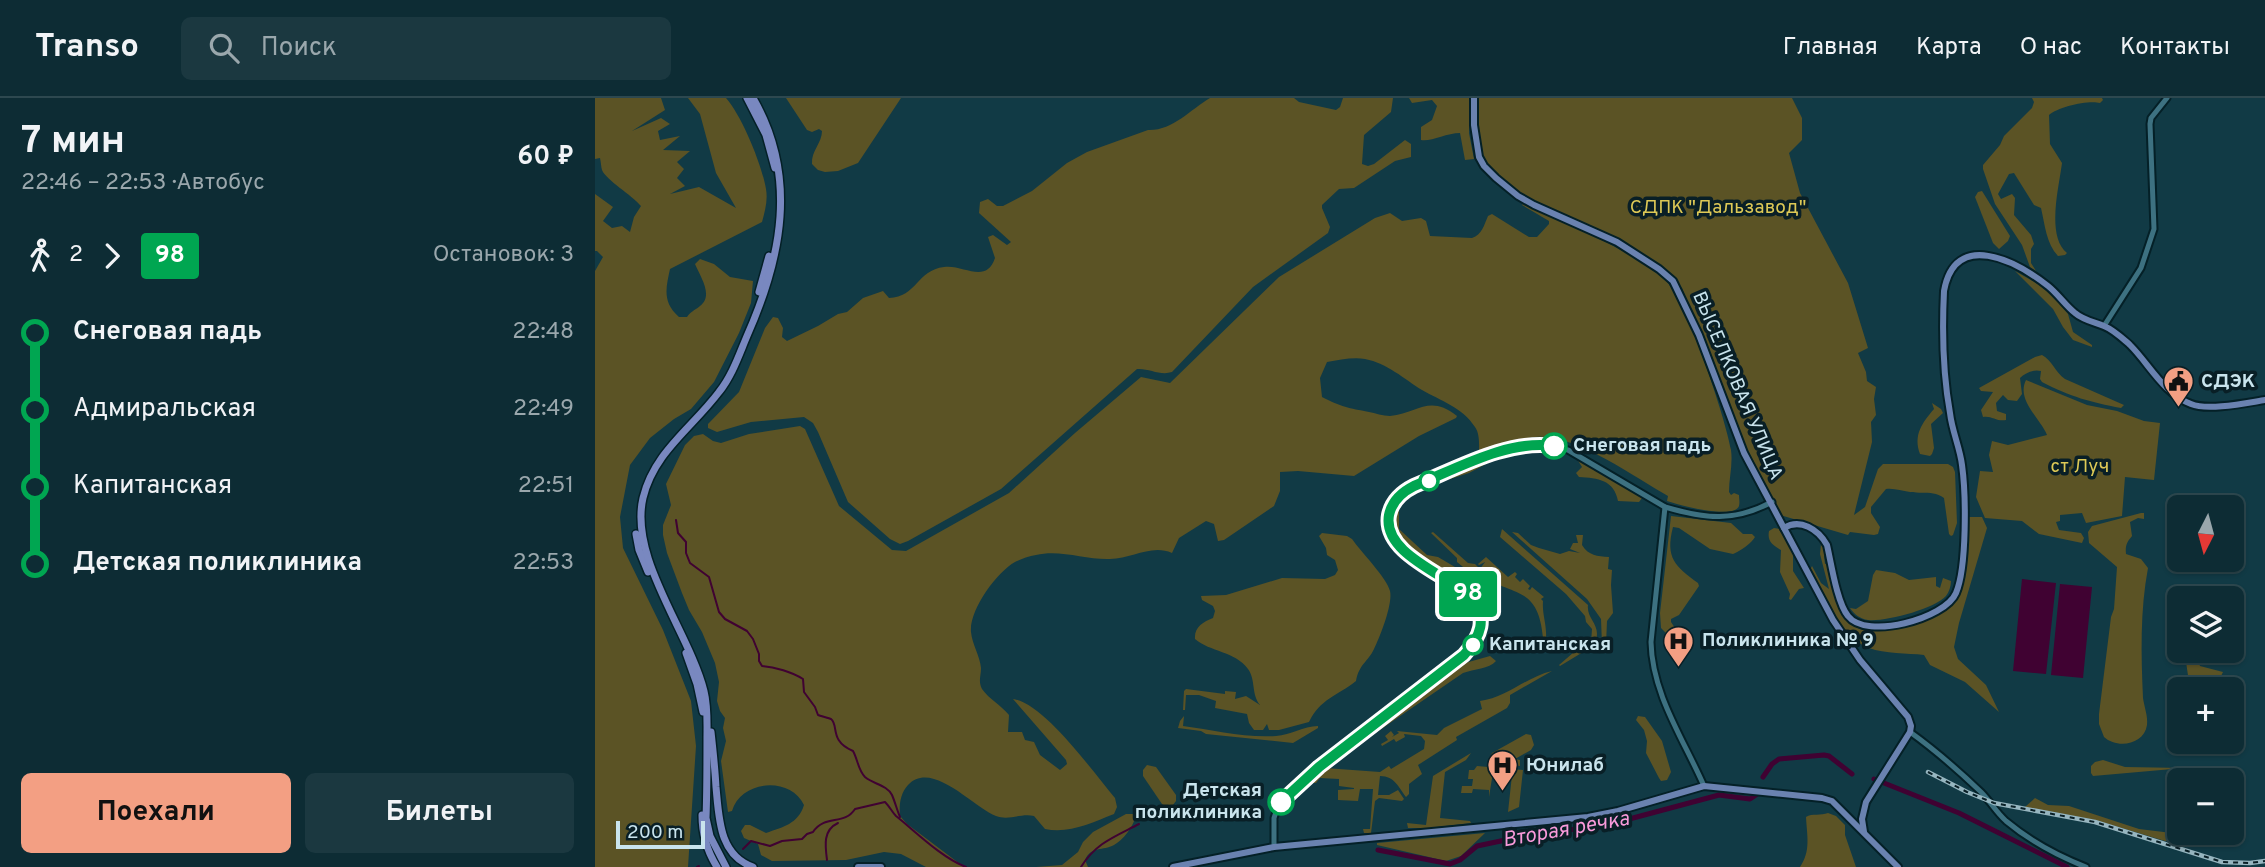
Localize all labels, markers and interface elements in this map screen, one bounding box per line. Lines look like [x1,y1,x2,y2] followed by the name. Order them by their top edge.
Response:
[181,17,671,80] search box
[35,27,139,69] text: Transo
[205,29,243,67] icon: search
[261,32,337,65] text: Поиск
[1783,33,1878,63] text: Главная
[1916,33,1982,63] text: Карта
[2020,33,2082,63] text: О нас
[2120,33,2230,63] text: Контакты
[21,118,125,167] text: 7 мин
[517,141,574,174] text: 60 ₽
[21,169,265,198] text: 22:46 – 22:53 · Автобус
[1630,196,1806,220] park label: СДПК "Дальзавод"
[21,237,59,275] icon: walk
[93,237,131,275] icon: forward
[69,241,83,270] text: 2
[155,241,185,271] text: 98
[433,241,574,270] text: Остановок: 3
[1686,288,1788,484] street label: ВЫСЕЛКОВАЯ УЛИЦА
[73,316,262,349] text: Снеговая падь
[512,318,574,347] text: 22:48
[2161,365,2195,409] public building icon: СДЭК
[2201,370,2255,394] place label: СДЭК
[73,393,256,426] text: Адмиральская
[513,395,574,424] text: 22:49
[1541,433,1567,459] marker: Снеговая падь
[1573,434,1711,458] place label: Снеговая падь
[2051,455,2109,479] park label: ст Луч
[73,470,232,503] text: Капитанская
[1419,471,1439,491] unlabelled marker
[518,472,574,501] text: 22:51
[2167,495,2243,572] north arrow
[2167,495,2244,845] map controls
[73,547,362,580] text: Детская поликлиника
[513,549,574,578] text: 22:53
[1437,571,1499,617] line badge: 98
[1453,579,1483,609] text: 98
[2167,586,2244,663] button: layers
[1662,624,1696,668] hospital icon: Поликлиника № 9
[1702,629,1874,653] place label: Поликлиника № 9
[1489,633,1611,657] place label: Капитанская
[1463,635,1483,655] marker: Капитанская
[2167,677,2244,754] button: +
[1486,749,1520,793] hospital icon: Юнилаб
[1526,754,1604,778] place label: Юнилаб
[2167,768,2244,845] button: −
[21,773,291,853] button: Поехали
[305,773,574,853] button: Билеты
[1135,779,1262,825] place label: Детская поликлиника
[1268,789,1294,815] marker: Детская поликлиника
[1500,806,1632,854] water label: Вторая речка
[616,818,705,850] scale bar
[627,821,683,845] text: 200 m

